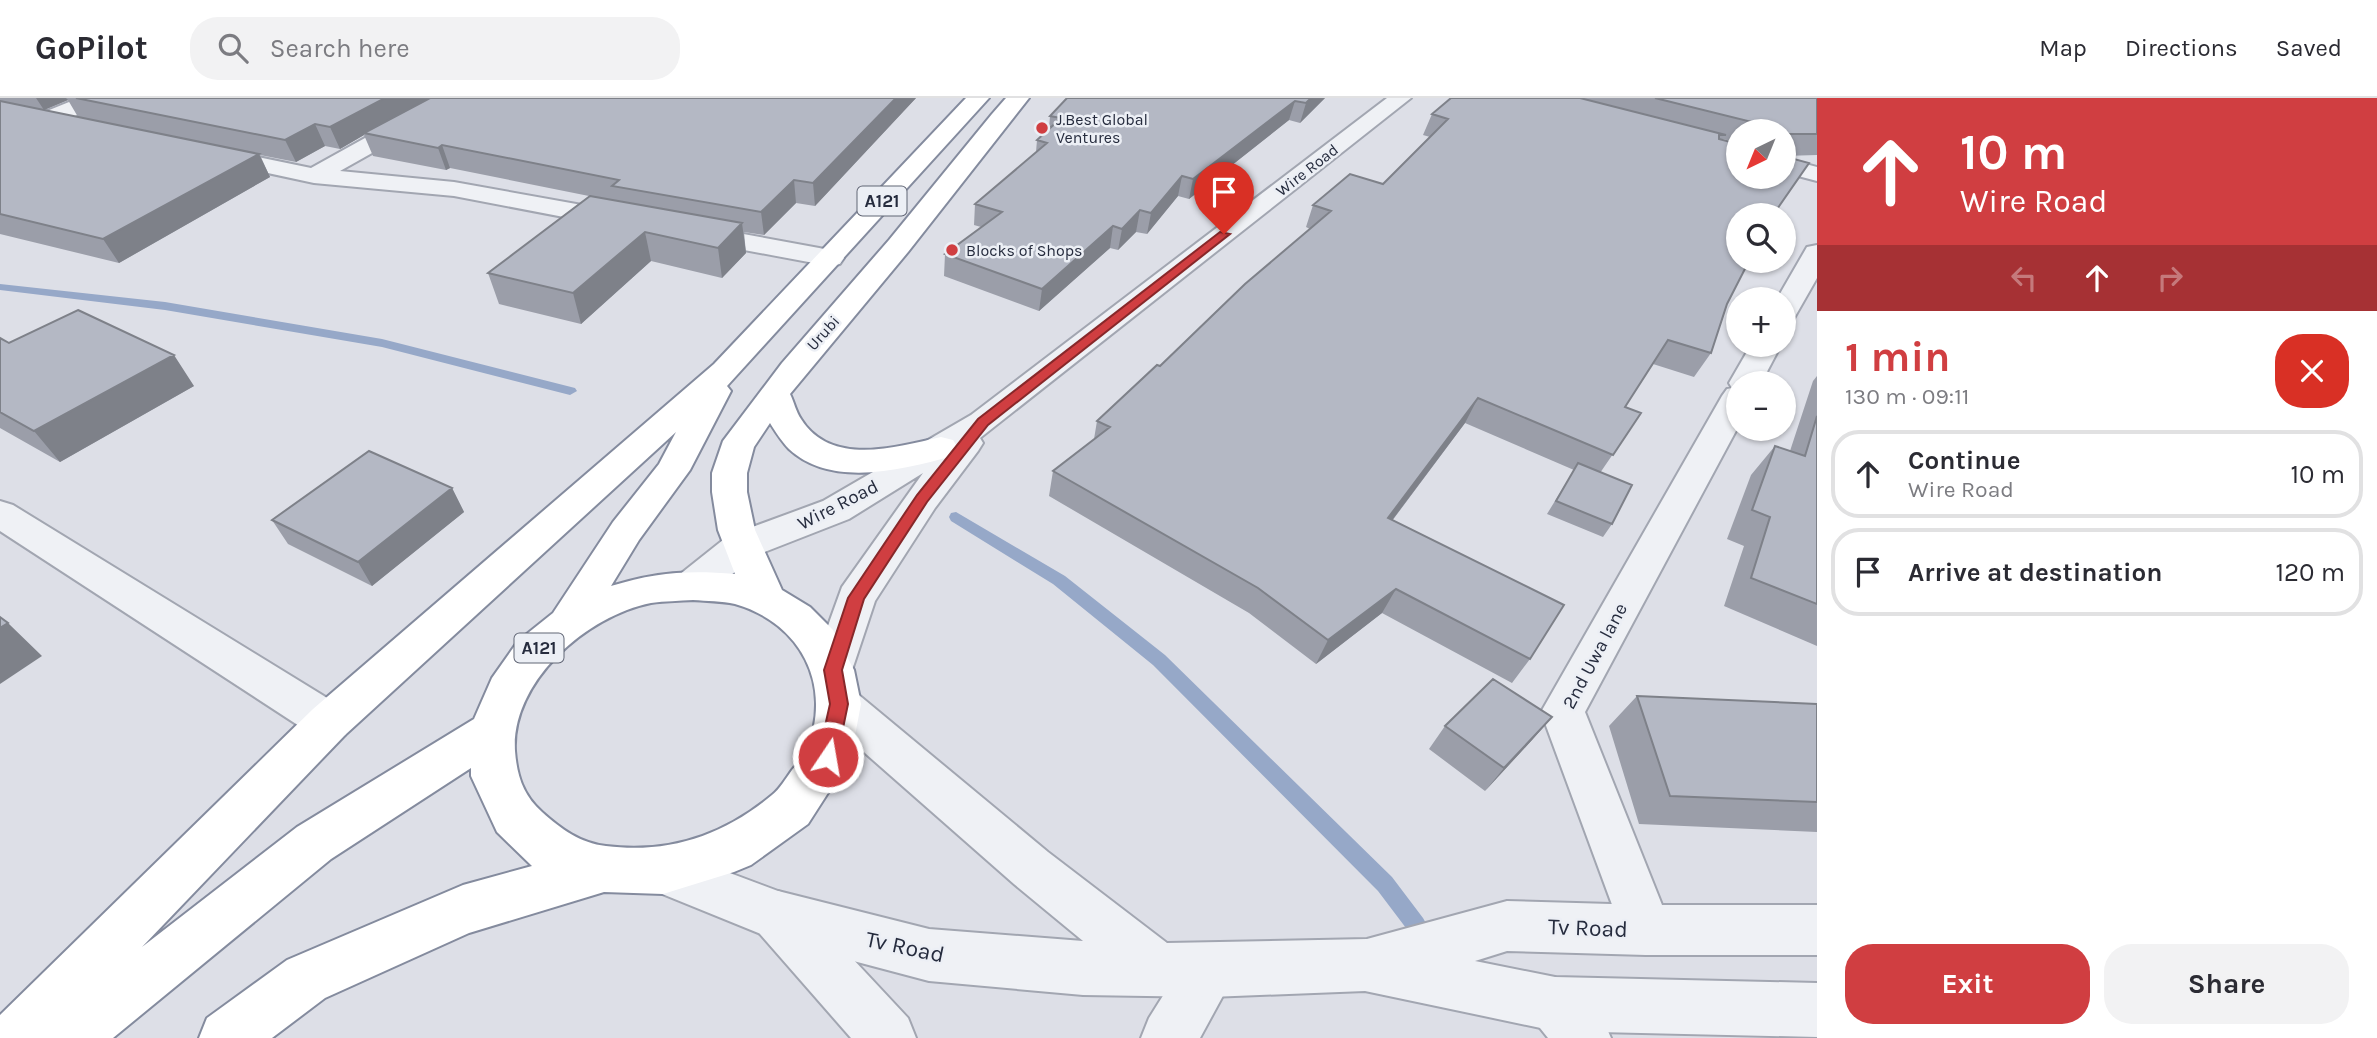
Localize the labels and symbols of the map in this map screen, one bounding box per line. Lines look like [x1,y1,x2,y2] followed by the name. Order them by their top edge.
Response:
[1056,110,1148,147] place label: J.Best Global Ventures
[1726,119,1796,189] north arrow
[1034,120,1050,136] marker: J.Best Global Ventures
[1272,140,1342,200] street label: Wire Road
[1194,162,1254,234] pin
[858,186,906,216] road number: A121
[966,241,1083,260] place label: Blocks of Shops
[944,242,960,258] marker: Blocks of Shops
[803,312,843,354] street label: Urubi
[794,475,882,535] street label: Wire Road
[1558,599,1632,713] street label: 2nd Uwa lane
[514,634,564,662] road number: A121
[791,720,865,794] position arrow
[1548,913,1628,943] street label: Tv Road
[863,925,947,969] street label: Tv Road

